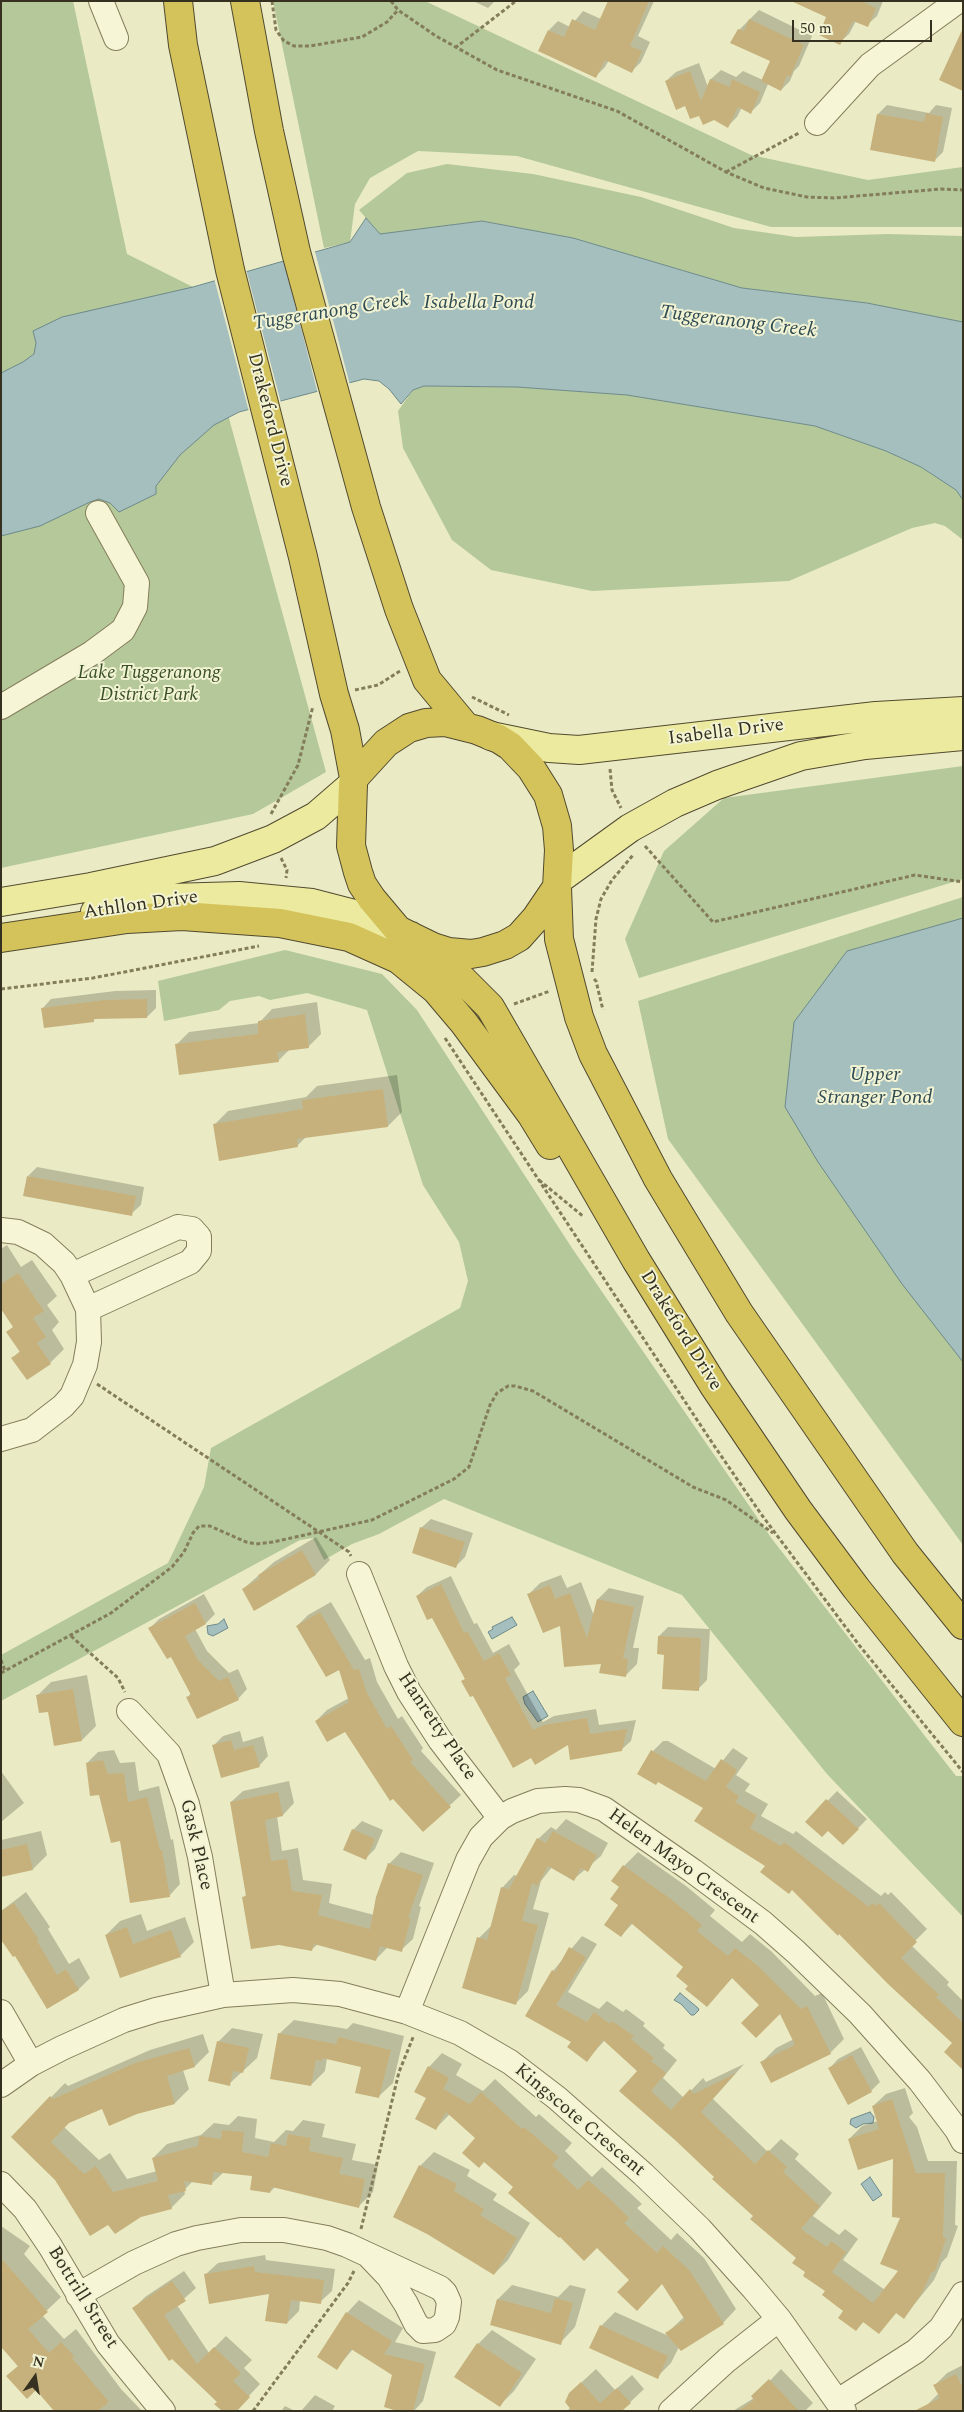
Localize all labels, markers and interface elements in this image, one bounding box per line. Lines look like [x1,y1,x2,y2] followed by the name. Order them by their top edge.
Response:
[794,10,934,42] scale bar
[800,17,832,40] text: 50 m
[251,289,411,337] water label: Tuggeranong Creek
[424,292,534,316] water label: Isabella Pond
[658,301,818,345] water label: Tuggeranong Creek
[241,351,297,489] street label: Drakeford Drive
[78,663,220,707] park label: Lake Tuggeranong District Park
[667,715,785,751] street label: Isabella Drive
[82,887,200,925] street label: Athllon Drive
[817,1064,933,1111] water label: Upper Stranger Pond
[634,1267,726,1395] street label: Drakeford Drive
[392,1669,480,1785] street label: Hanretty Place
[173,1797,217,1893] street label: Gask Place
[603,1804,763,1930] street label: Helen Mayo Crescent
[509,2060,649,2182] street label: Kingscote Crescent
[42,2243,122,2353] street label: Bottrill Street
[31,2350,46,2373] text: N
[10,2352,60,2402] north arrow

